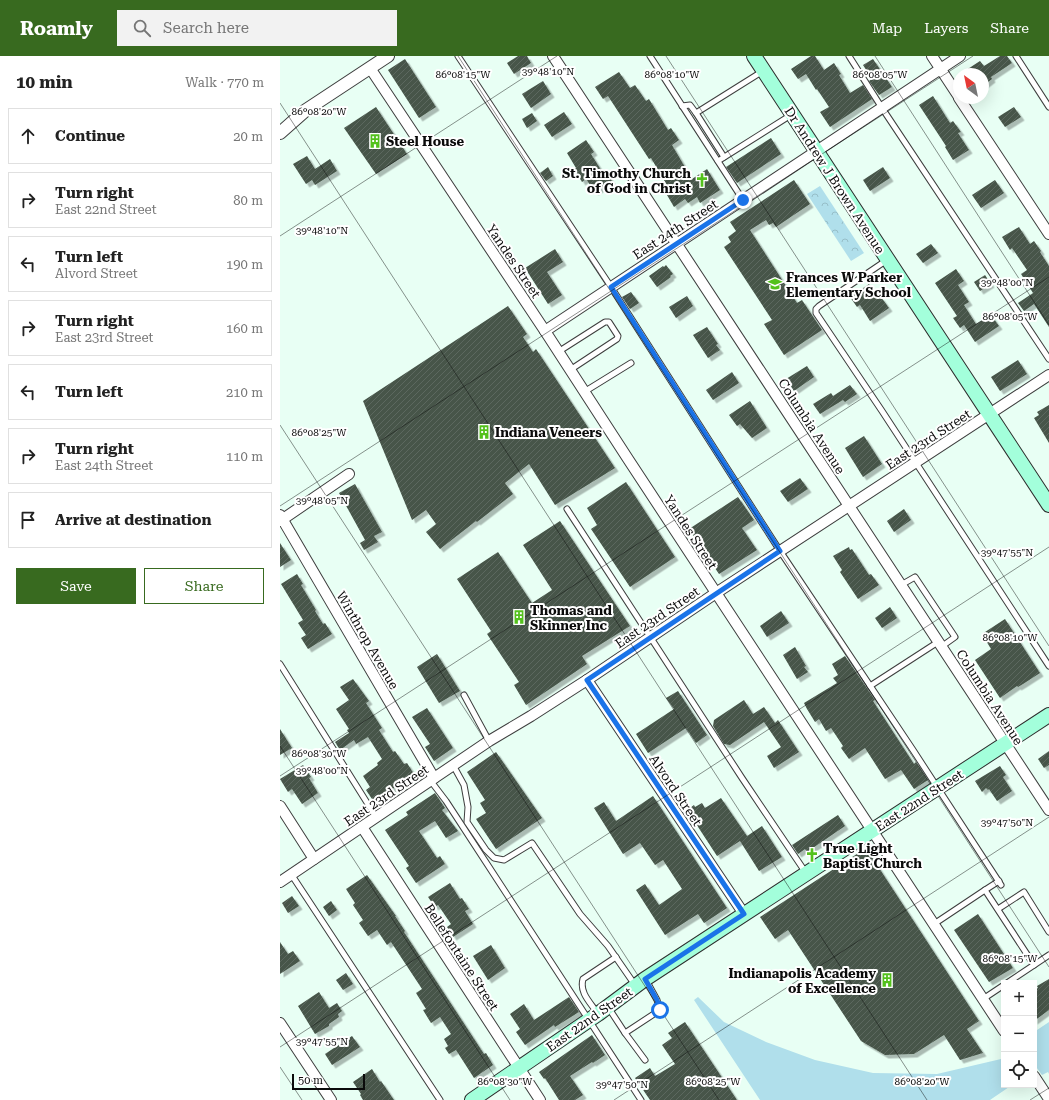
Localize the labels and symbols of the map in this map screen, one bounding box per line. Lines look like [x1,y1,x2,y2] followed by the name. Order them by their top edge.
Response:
[522,66,574,77] text: 39°48'10"N
[953,68,989,104] north arrow
[436,69,491,80] text: 86°08'15"W
[645,69,700,80] text: 86°08'10"W
[853,69,908,80] text: 86°08'05"W
[781,104,888,257] street label: Dr Andrew J Brown Avenue
[292,106,347,117] text: 86°08'20"W
[367,133,383,149] building icon: Steel House
[386,134,464,149] place label: Steel House
[562,166,692,196] place label: St. Timothy Church of God in Christ
[694,172,710,188] church icon: St. Timothy Church of God in Christ
[734,191,752,209] route end
[630,196,721,262] street label: East 24th Street
[483,222,544,301] street label: Yandes Street
[296,225,348,236] text: 39°48'10"N
[786,270,912,300] place label: Frances W Parker Elementary School
[767,276,783,292] school or university icon: Frances W Parker Elementary School
[981,277,1033,288] text: 39°48'00"N
[983,311,1038,322] text: 86°08'05"W
[775,376,848,477] street label: Columbia Avenue
[883,406,974,473] street label: East 23rd Street
[476,424,492,440] building icon: Indiana Veneers
[495,425,602,440] place label: Indiana Veneers
[292,427,347,438] text: 86°08'25"W
[661,492,720,572] street label: Yandes Street
[296,495,348,506] text: 39°48'05"N
[981,547,1033,558] text: 39°47'55"N
[612,584,702,651] street label: East 23rd Street
[333,589,402,692] street label: Winthrop Avenue
[530,603,612,633] place label: Thomas and Skinner Inc
[511,609,527,625] building icon: Thomas and Skinner Inc
[983,632,1038,643] text: 86°08'10"W
[953,647,1026,748] street label: Columbia Avenue
[292,748,347,759] text: 86°08'30"W
[646,752,705,829] street label: Alvord Street
[341,762,431,829] street label: East 23rd Street
[296,765,348,776] text: 39°48'00"N
[873,766,966,834] street label: East 22nd Street
[981,817,1033,828] text: 39°47'50"N
[823,841,922,871] place label: True Light Baptist Church
[804,847,820,863] church icon: True Light Baptist Church
[421,901,502,1014] street label: Bellefontaine Street
[983,953,1038,964] text: 86°08'15"W
[728,966,876,996] place label: Indianapolis Academy of Excellence
[879,972,895,988] building icon: Indianapolis Academy of Excellence
[543,984,635,1055] street label: East 22nd Street
[651,1001,669,1019] route start
[296,1036,348,1047] text: 39°47'55"N
[292,1072,365,1091] scale bar
[478,1076,533,1087] text: 86°08'30"W
[686,1076,741,1087] text: 86°08'25"W
[895,1076,950,1087] text: 86°08'20"W
[596,1079,648,1090] text: 39°47'50"N

